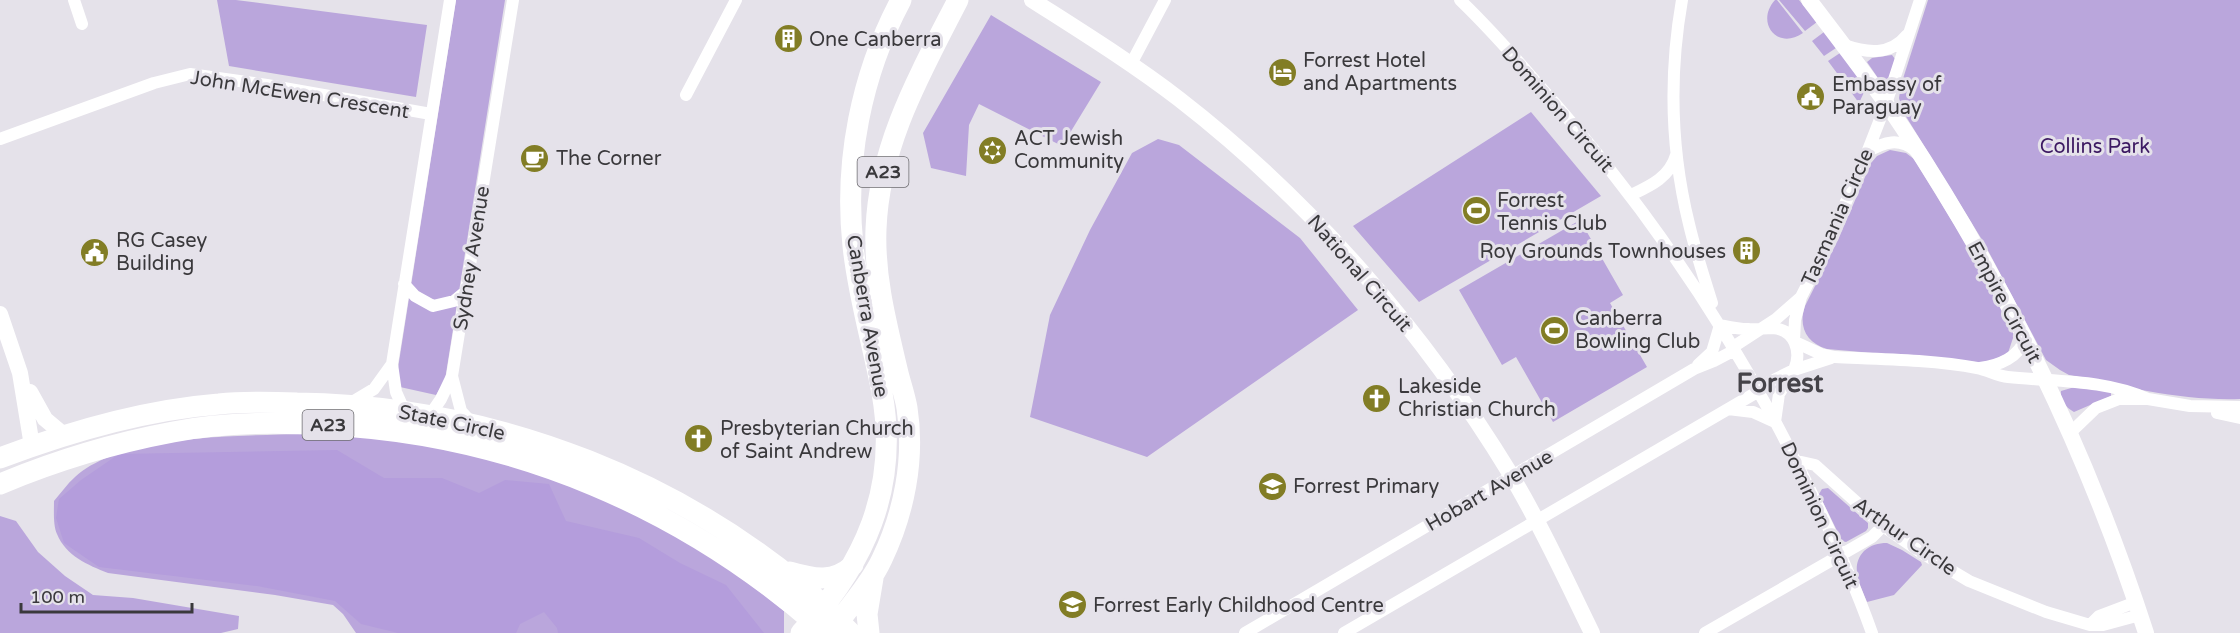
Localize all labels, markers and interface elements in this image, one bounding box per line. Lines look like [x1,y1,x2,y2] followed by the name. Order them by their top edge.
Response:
[772,23,804,55] building icon: One Canberra
[809,28,942,52] place label: One Canberra
[1496,42,1619,178] street label: Dominion Circuit
[1303,49,1457,96] place label: Forrest Hotel and Apartments
[1266,56,1298,88] hotel icon: Forrest Hotel and Apartments
[189,66,411,124] street label: John McEwen Crescent
[1832,73,1942,120] place label: Embassy of Paraguay
[1795,80,1827,112] public building icon: Embassy of Paraguay
[1014,127,1124,174] place label: ACT Jewish Community
[977,134,1009,166] synagogue icon: ACT Jewish Community
[2040,135,2150,159] park label: Collins Park
[519,142,551,174] cafe icon: The Corner
[1797,145,1879,290] street label: Tasmania Circle
[556,147,662,171] place label: The Corner
[858,157,908,187] road number: A23
[449,184,495,332] street label: Sydney Avenue
[1497,189,1607,236] place label: Forrest Tennis Club
[1460,195,1492,227] sports icon: Forrest Tennis Club
[1302,210,1417,337] street label: National Circuit
[116,229,208,276] place label: RG Casey Building
[841,233,893,399] street label: Canberra Avenue
[1731,235,1763,267] building icon: Roy Grounds Townhouses
[79,236,111,268] public building icon: RG Casey Building
[1962,238,2046,368] street label: Empire Circuit
[1479,240,1726,264] place label: Roy Grounds Townhouses
[1575,307,1700,354] place label: Canberra Bowling Club
[1538,314,1570,346] sports icon: Canberra Bowling Club
[1736,368,1824,399] district label: Forrest
[1398,375,1556,422] place label: Lakeside Christian Church
[1361,382,1393,414] church icon: Lakeside Christian Church
[397,400,507,446] street label: State Circle
[302,410,354,440] road number: A23
[720,417,914,464] place label: Presbyterian Church of Saint Andrew
[683,423,715,455] church icon: Presbyterian Church of Saint Andrew
[1775,439,1864,593] street label: Dominion Circuit
[1422,445,1557,537] street label: Hobart Avenue
[1256,470,1288,502] school or university icon: Forrest Primary
[1293,475,1439,499] place label: Forrest Primary
[1848,492,1961,581] street label: Arthur Circle
[21,576,192,614] scale bar
[30,586,85,608] text: 100 m
[1056,589,1088,621] school or university icon: Forrest Early Childhood Centre
[1093,594,1384,618] place label: Forrest Early Childhood Centre

